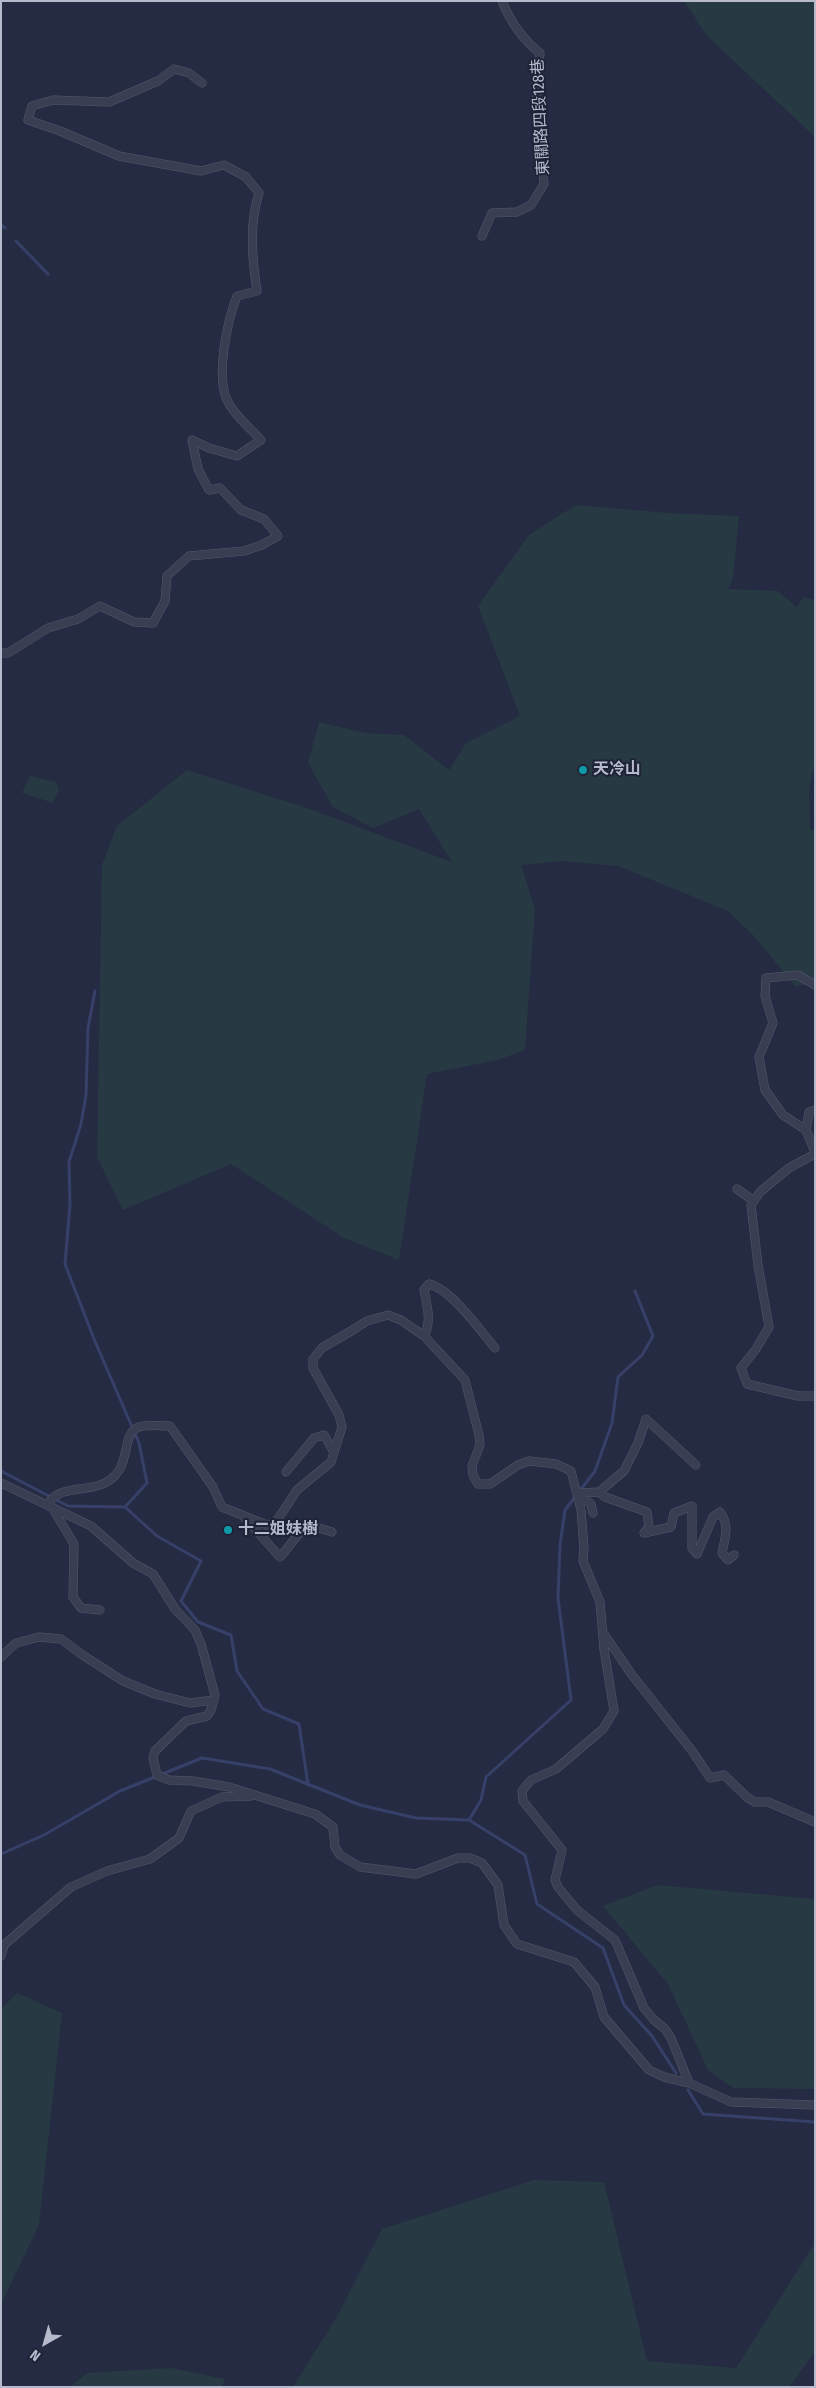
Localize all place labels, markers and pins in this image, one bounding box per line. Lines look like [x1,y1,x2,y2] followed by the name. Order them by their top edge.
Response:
[593,760,641,780] place label: 天冷山
[577,764,589,776] marker: 天冷山
[238,1520,318,1540] place label: 十二姐妹樹
[222,1524,234,1536] marker: 十二姐妹樹

